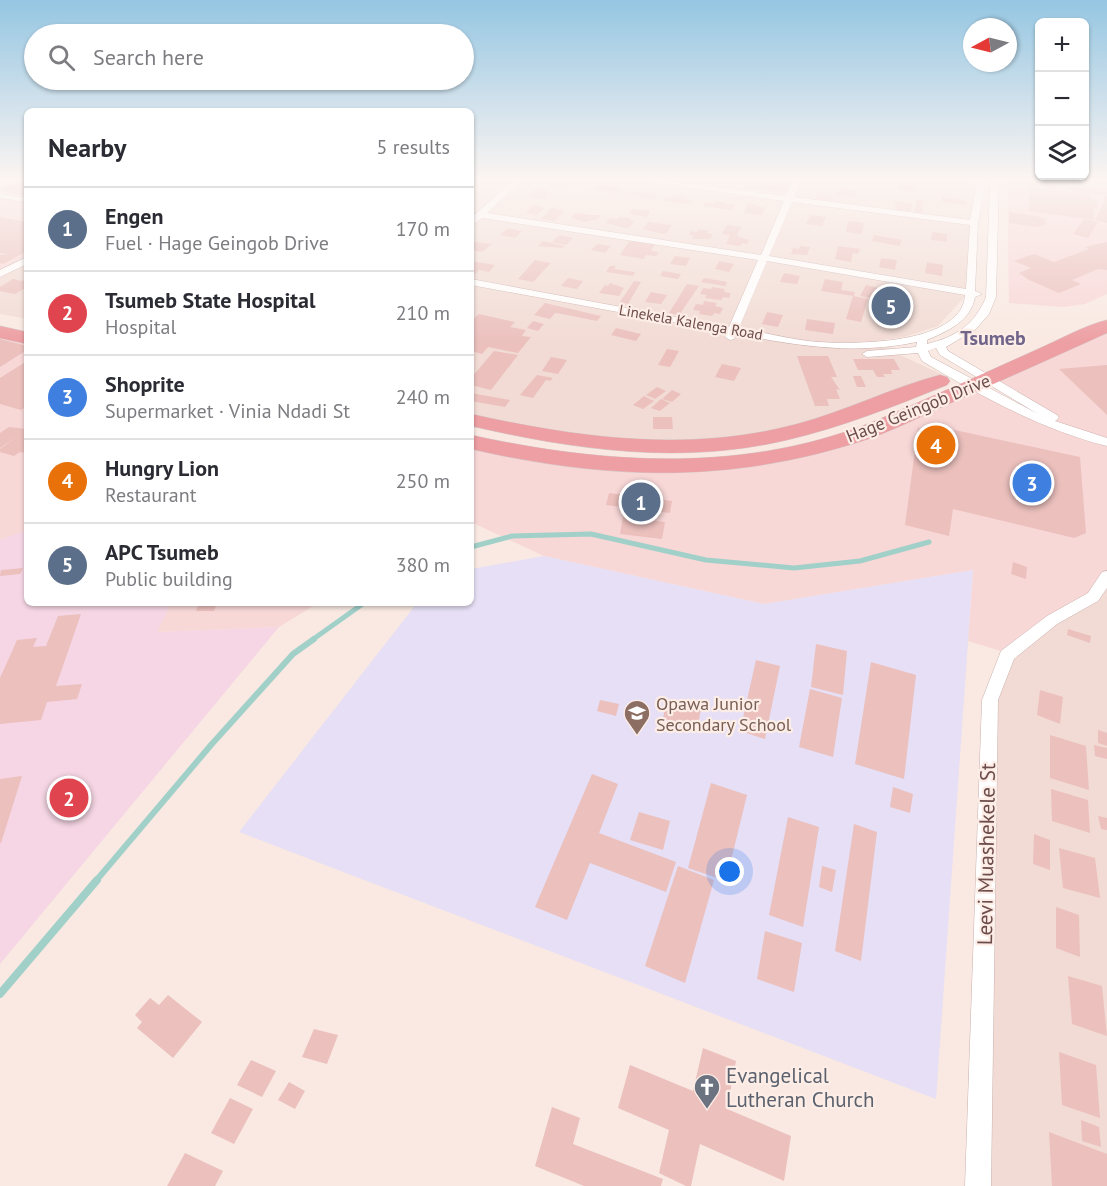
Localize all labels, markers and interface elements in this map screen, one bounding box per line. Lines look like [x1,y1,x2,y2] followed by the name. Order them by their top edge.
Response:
[963,18,1017,72] north arrow
[1035,18,1089,180] map controls
[1035,18,1089,72] button: +
[24,24,474,90] search box
[45,41,78,74] icon: search
[93,43,204,71] text: Search here
[1035,72,1089,126] button: −
[1035,126,1089,180] button: layers
[48,131,126,164] text: Nearby
[377,134,450,160] text: 5 results
[105,202,163,230] text: Engen
[62,216,73,242] text: 1
[396,216,450,242] text: 170 m
[105,230,329,256] text: Fuel · Hage Geingob Drive
[872,284,910,328] pin: 5
[105,286,315,314] text: Tsumeb State Hospital
[62,300,73,326] text: 2
[396,300,450,326] text: 210 m
[618,300,764,344] street label: Linekela Kalenga Road
[105,314,176,340] text: Hospital
[960,325,1026,351] district label: Tsumeb
[842,369,994,447] street label: Hage Geingob Drive
[105,370,185,398] text: Shoprite
[62,384,73,410] text: 3
[396,384,450,410] text: 240 m
[105,398,350,424] text: Supermarket · Vinia Ndadi St
[916,422,956,468] pin: 4
[105,454,219,482] text: Hungry Lion
[1012,460,1052,506] pin: 3
[62,468,73,494] text: 4
[396,468,450,494] text: 250 m
[622,480,660,524] pin: 1
[105,482,196,508] text: Restaurant
[105,538,219,566] text: APC Tsumeb
[62,552,73,578] text: 5
[396,552,450,578] text: 380 m
[105,566,233,592] text: Public building
[656,692,792,736] place label: Opawa Junior Secondary School
[622,698,652,736] school or university icon: Opawa Junior Secondary School
[971,763,1001,945] street label: Leevi Muashekele St
[50,776,88,820] pin: 2
[715,857,744,886] your location
[726,1062,875,1113] place label: Evangelical Lutheran Church
[692,1072,722,1110] church icon: Evangelical Lutheran Church

